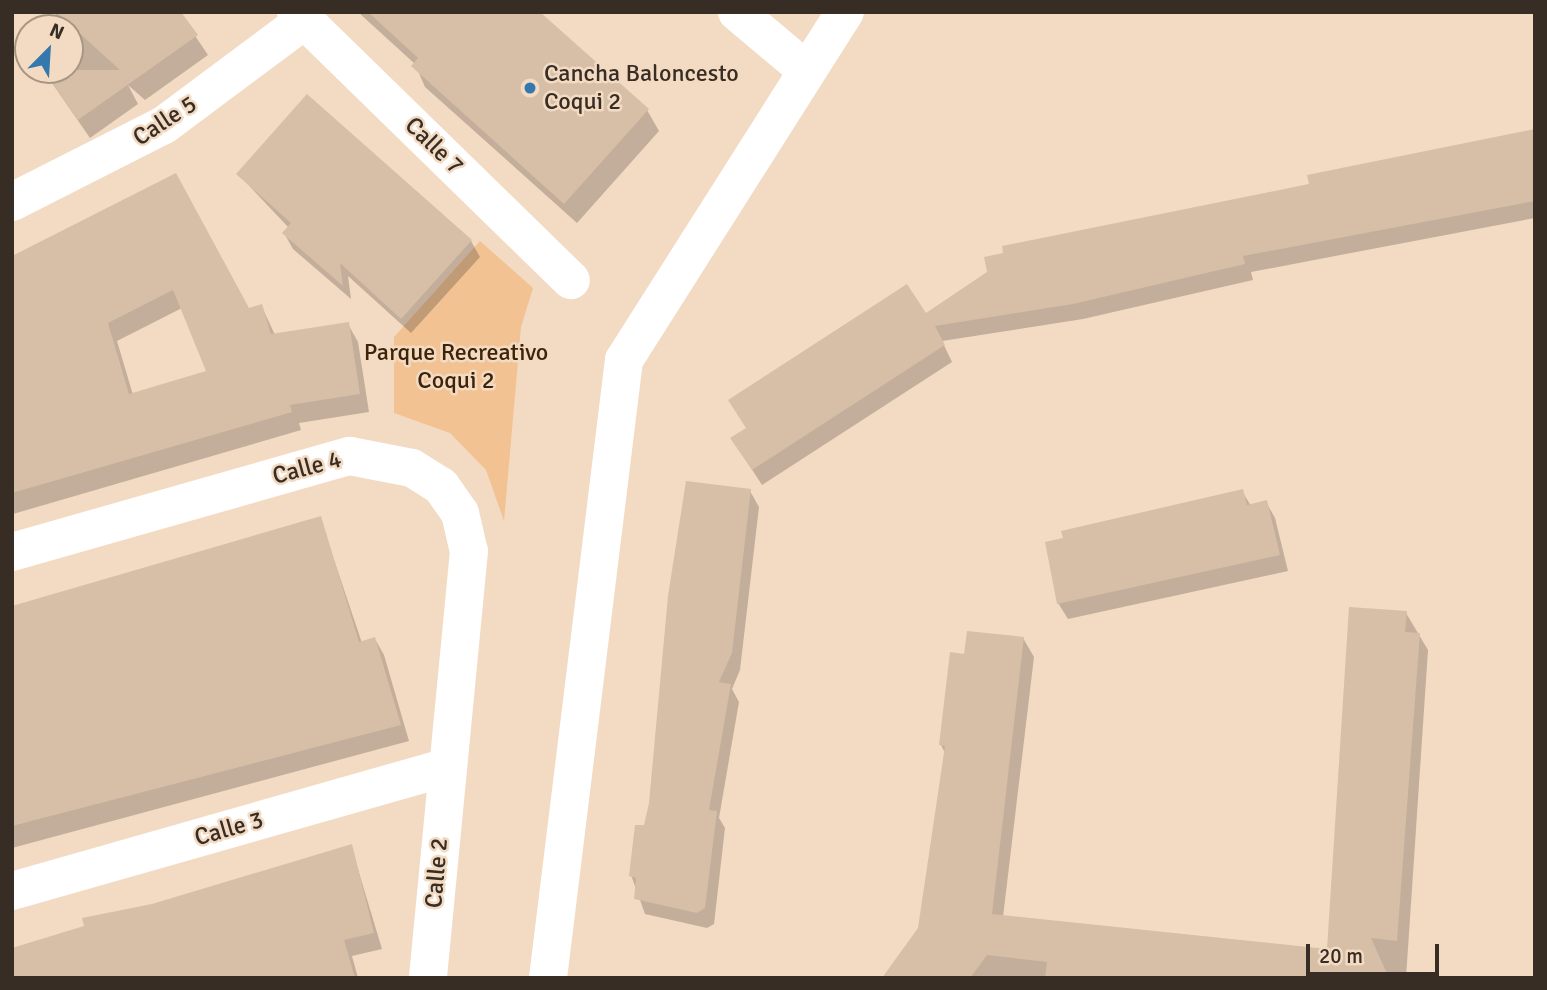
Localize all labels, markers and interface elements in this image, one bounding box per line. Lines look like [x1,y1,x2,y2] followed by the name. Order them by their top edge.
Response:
[14,14,84,84] north arrow
[46,18,68,45] text: N
[544,60,739,116] place label: Cancha Baloncesto Coqui 2
[522,80,538,96] marker: Cancha Baloncesto Coqui 2
[128,90,202,152] street label: Calle 5
[399,111,469,181] street label: Calle 7
[364,339,548,395] park label: Parque Recreativo Coqui 2
[269,445,345,491] street label: Calle 4
[191,805,267,853] street label: Calle 3
[420,837,454,909] street label: Calle 2
[1309,930,1442,974] scale bar
[1319,943,1363,969] text: 20 m

